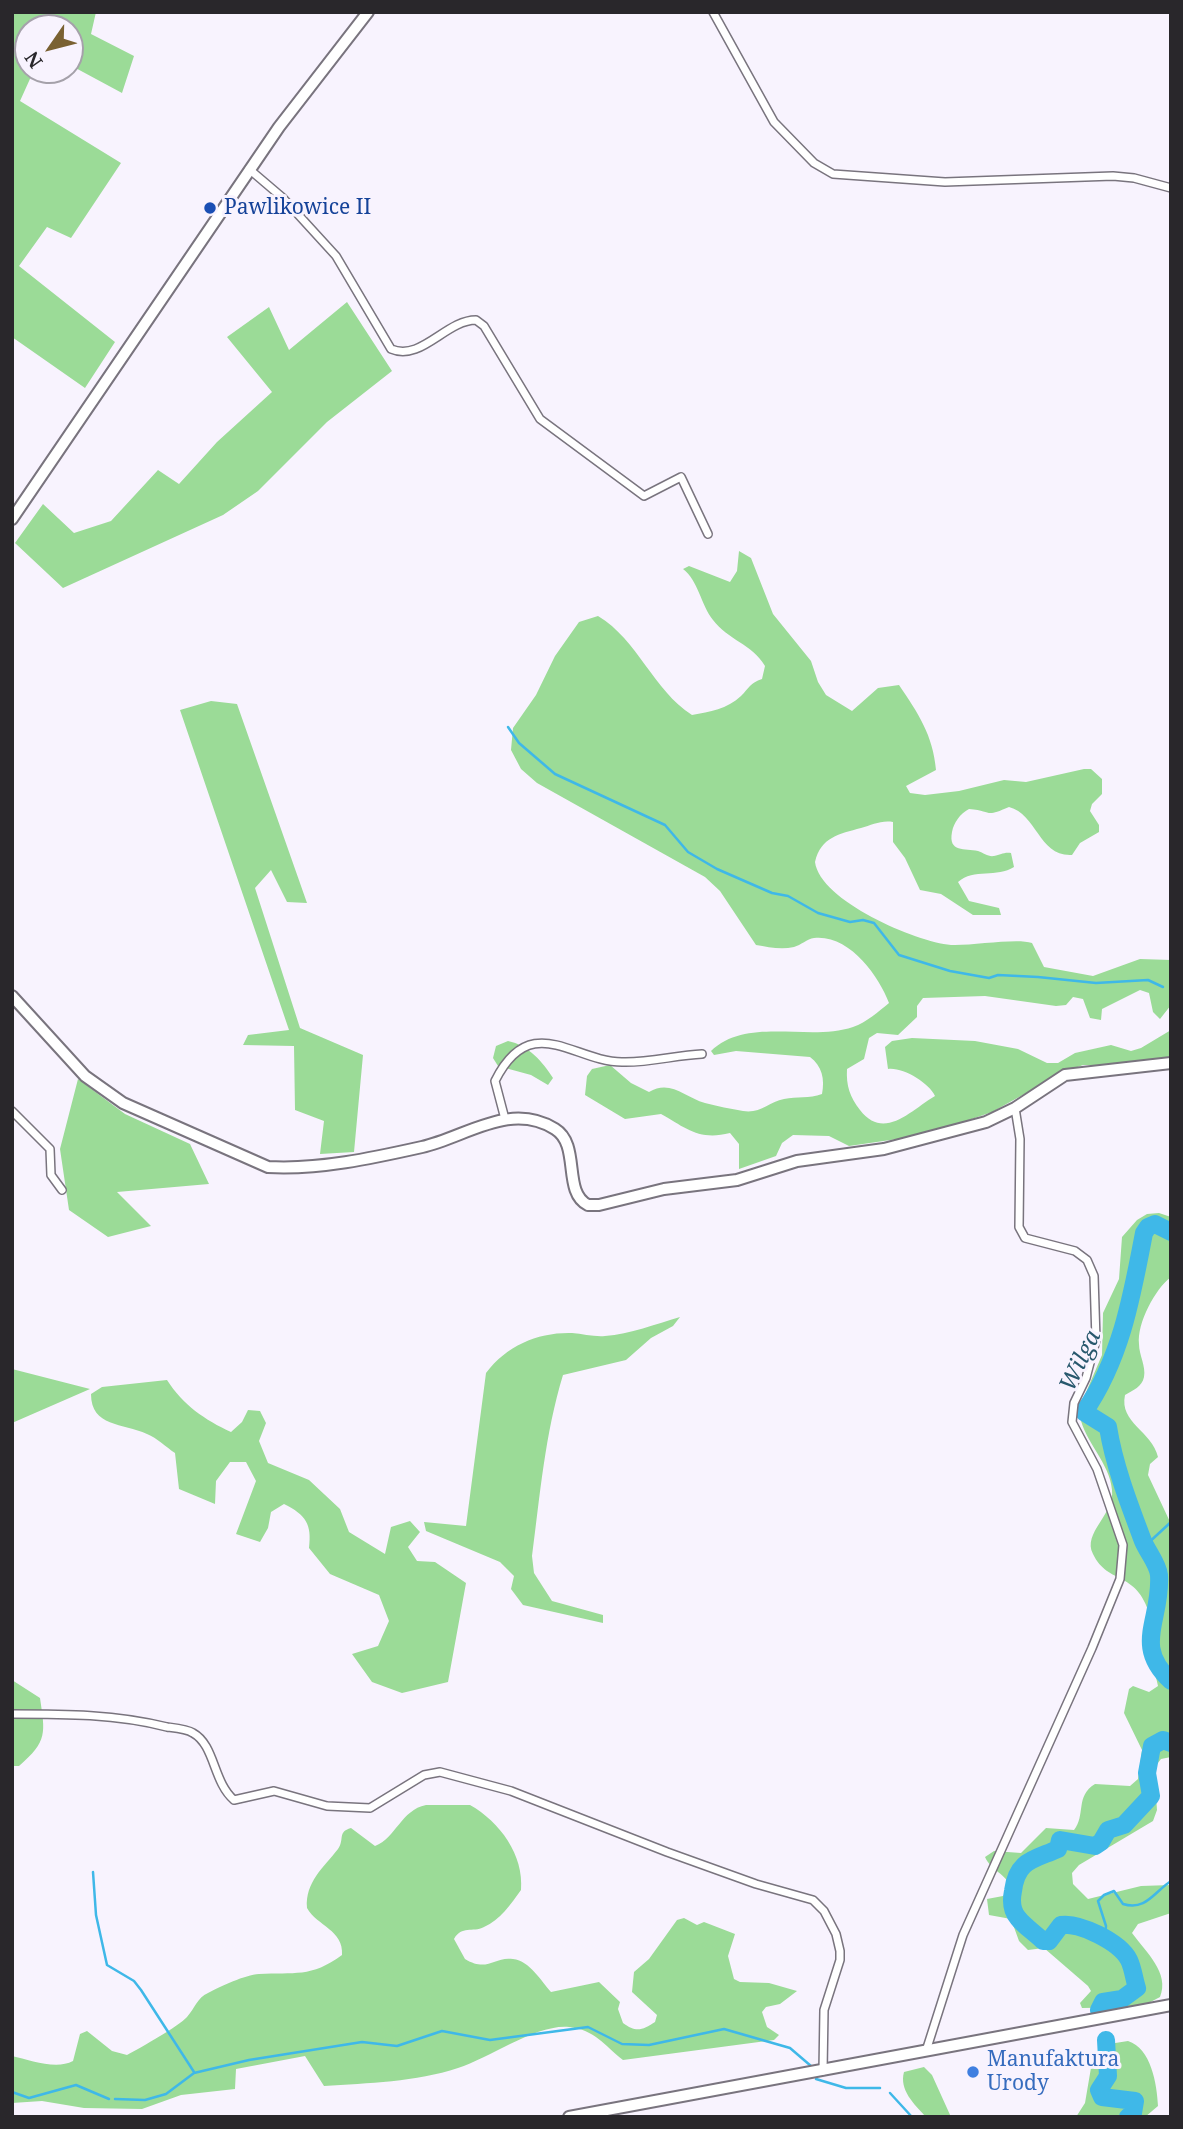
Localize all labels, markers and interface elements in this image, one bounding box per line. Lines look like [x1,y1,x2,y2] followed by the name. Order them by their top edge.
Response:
[14,14,84,84] north arrow
[18,46,48,73] text: N
[224,195,371,221] place label: Pawlikowice II
[202,200,218,216] marker: Pawlikowice II
[1055,1326,1107,1396] water label: Wilga
[987,2047,1119,2097] place label: Manufaktura Urody
[965,2064,981,2080] marker: Manufaktura Urody

